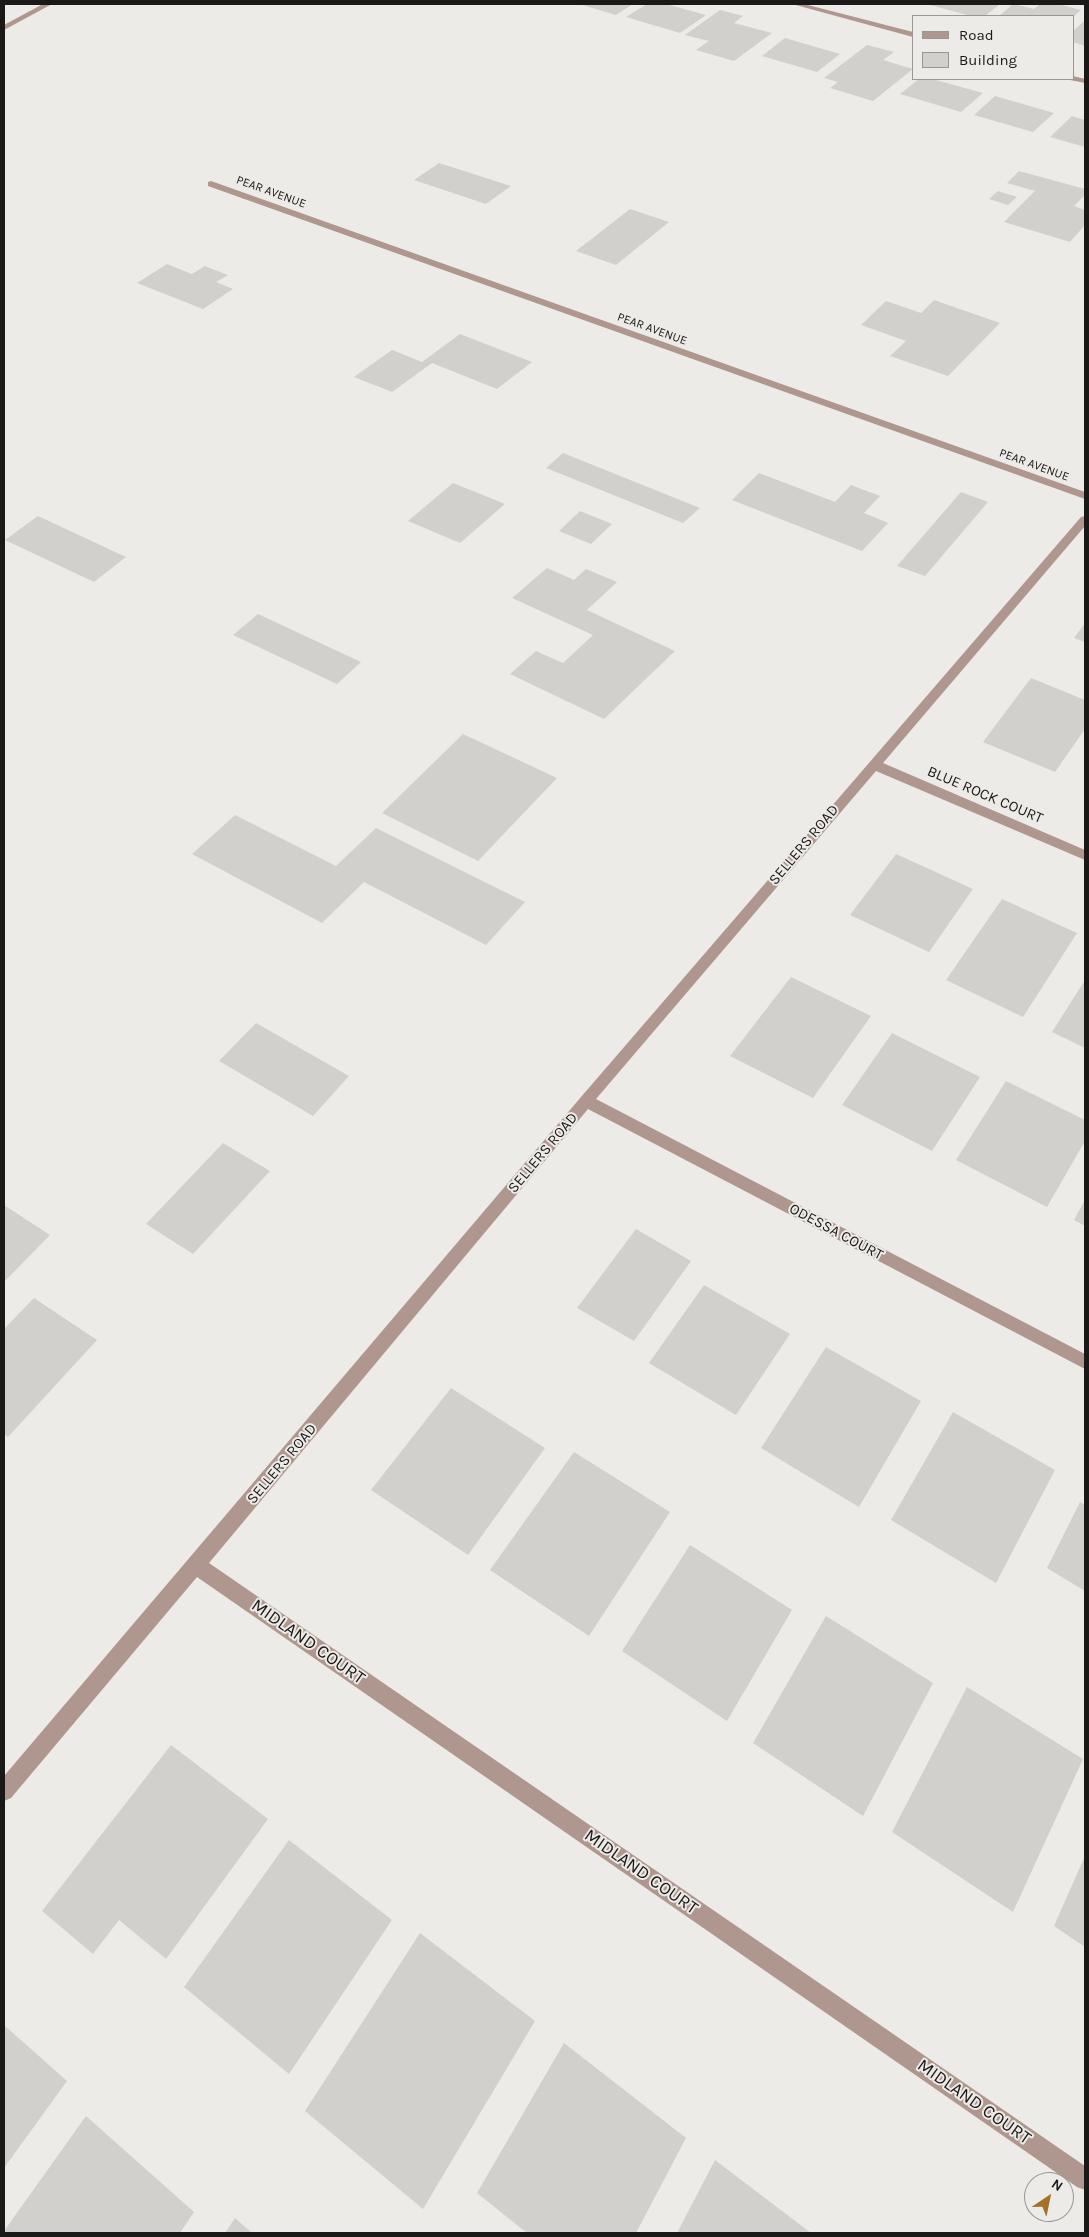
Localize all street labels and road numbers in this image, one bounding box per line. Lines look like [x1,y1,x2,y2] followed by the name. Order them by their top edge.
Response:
[234,173,308,211] street label: PEAR AVENUE
[615,310,689,348] street label: PEAR AVENUE
[997,446,1071,484] street label: PEAR AVENUE
[924,762,1046,828] street label: BLUE ROCK COURT
[765,801,843,889] street label: SELLERS ROAD
[504,1109,582,1197] street label: SELLERS ROAD
[786,1200,886,1264] street label: ODESSA COURT
[243,1420,321,1508] street label: SELLERS ROAD
[247,1595,369,1689] street label: MIDLAND COURT
[580,1825,702,1919] street label: MIDLAND COURT
[913,2055,1035,2149] street label: MIDLAND COURT

